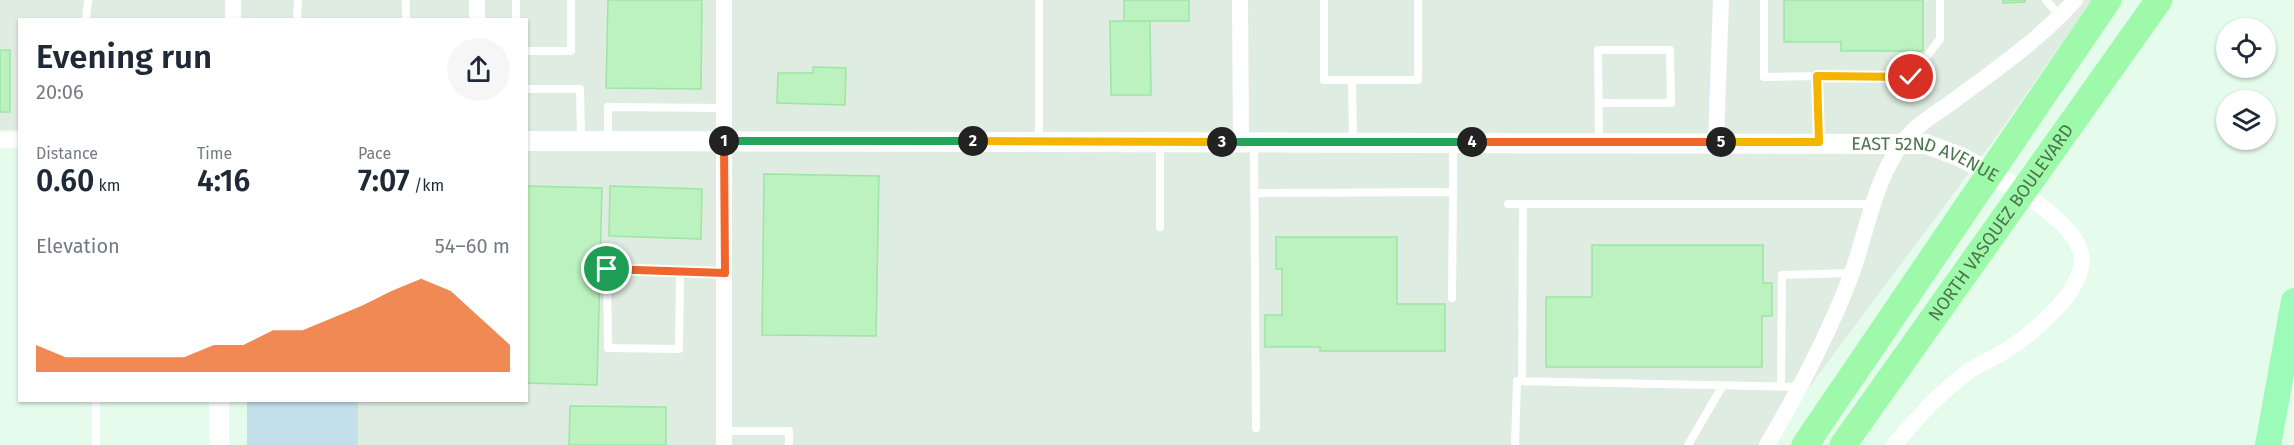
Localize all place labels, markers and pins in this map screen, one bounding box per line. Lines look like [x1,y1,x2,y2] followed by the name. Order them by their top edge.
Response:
[1885,51,1936,102] pin
[709,126,739,156] pin: 1
[958,126,988,156] pin: 2
[1207,127,1237,157] pin: 3
[1457,127,1487,157] pin: 4
[1706,127,1736,157] pin: 5
[581,243,632,294] pin

